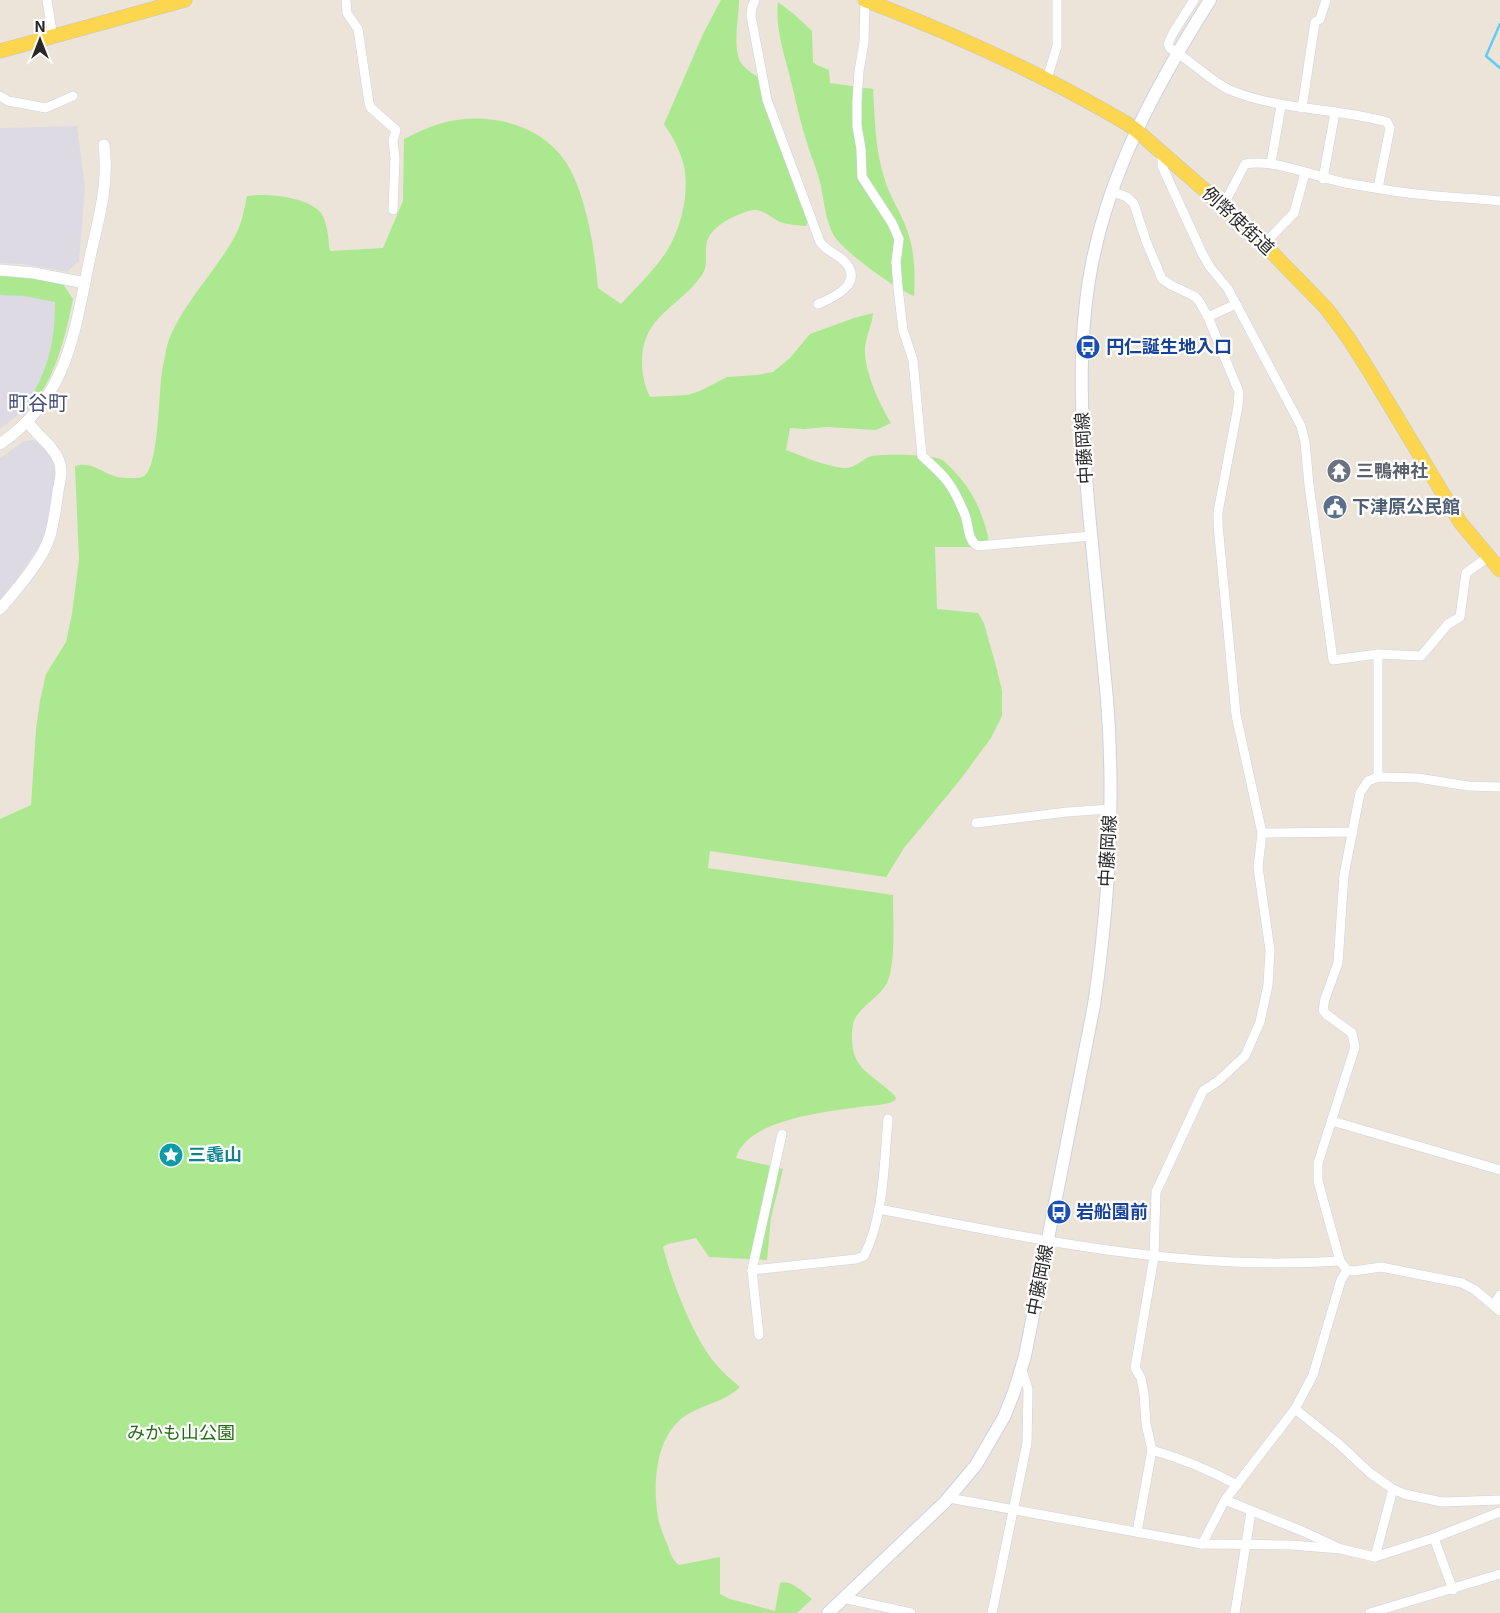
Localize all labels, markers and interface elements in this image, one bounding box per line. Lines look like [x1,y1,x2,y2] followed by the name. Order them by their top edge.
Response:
[15,15,65,65] north arrow
[35,18,45,35] text: N
[1198,182,1278,259] street label: 例幣使街道
[1075,334,1101,360] bus stop icon: 円仁誕生地入口
[1106,336,1232,357] place label: 円仁誕生地入口
[8,391,68,415] district label: 町谷町
[1071,412,1096,485] street label: 中藤岡線
[1326,458,1352,484] temple icon: 三鴨神社
[1356,460,1428,481] place label: 三鴨神社
[1322,494,1348,520] public building icon: 下津原公民館
[1352,496,1460,517] place label: 下津原公民館
[1095,814,1120,887] street label: 中藤岡線
[158,1142,184,1168] place icon: 三毳山
[188,1144,242,1165] place label: 三毳山
[1046,1199,1072,1225] bus stop icon: 岩船園前
[1076,1201,1148,1222] place label: 岩船園前
[1022,1243,1057,1317] street label: 中藤岡線
[127,1422,235,1443] park label: みかも山公園

